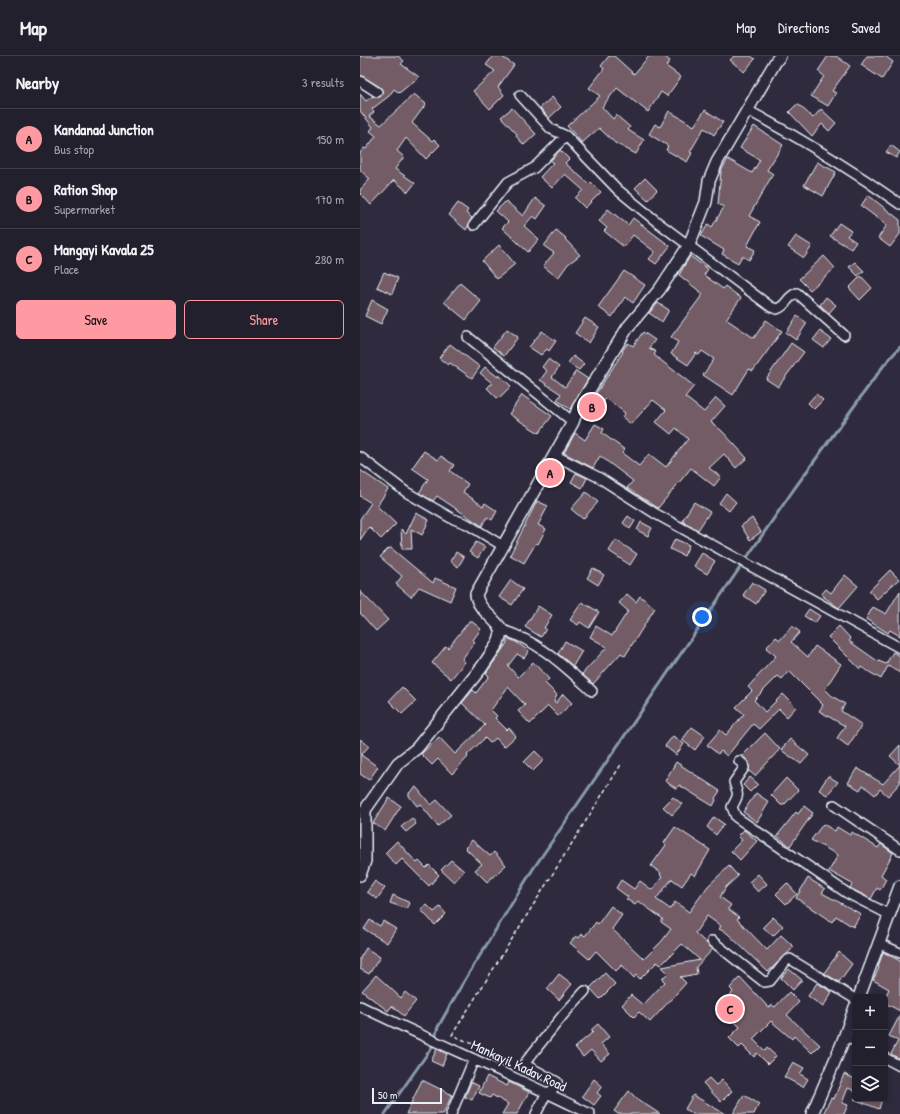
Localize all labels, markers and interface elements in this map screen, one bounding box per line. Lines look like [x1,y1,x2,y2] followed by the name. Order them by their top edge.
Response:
[20,15,47,41] text: Map
[736,18,756,37] text: Map
[778,18,829,37] text: Directions
[851,18,880,37] text: Saved
[16,71,59,94] text: Nearby
[302,73,344,91] text: 3 results
[54,119,154,140] text: Kandanad Junction
[26,130,32,148] text: A
[316,130,344,148] text: 150 m
[54,140,94,158] text: Bus stop
[54,179,117,200] text: Ration Shop
[26,190,32,208] text: B
[315,190,344,208] text: 170 m
[54,200,115,218] text: Supermarket
[54,239,154,260] text: Mangayi Kavala 25
[25,250,33,268] text: C
[315,250,344,268] text: 280 m
[54,260,79,278] text: Place
[16,300,176,339] button: Save
[184,300,344,339] button: Share
[579,392,605,422] pin: B
[537,458,563,488] pin: A
[692,607,712,627] your location
[717,994,743,1024] pin: C
[852,994,888,1102] map controls
[852,994,888,1030] button: +
[852,1030,888,1066] button: −
[468,1035,570,1096] street label: Mankayil Kadav Road
[852,1066,888,1102] button: layers
[372,1086,442,1105] scale bar
[378,1088,398,1102] text: 50 m

